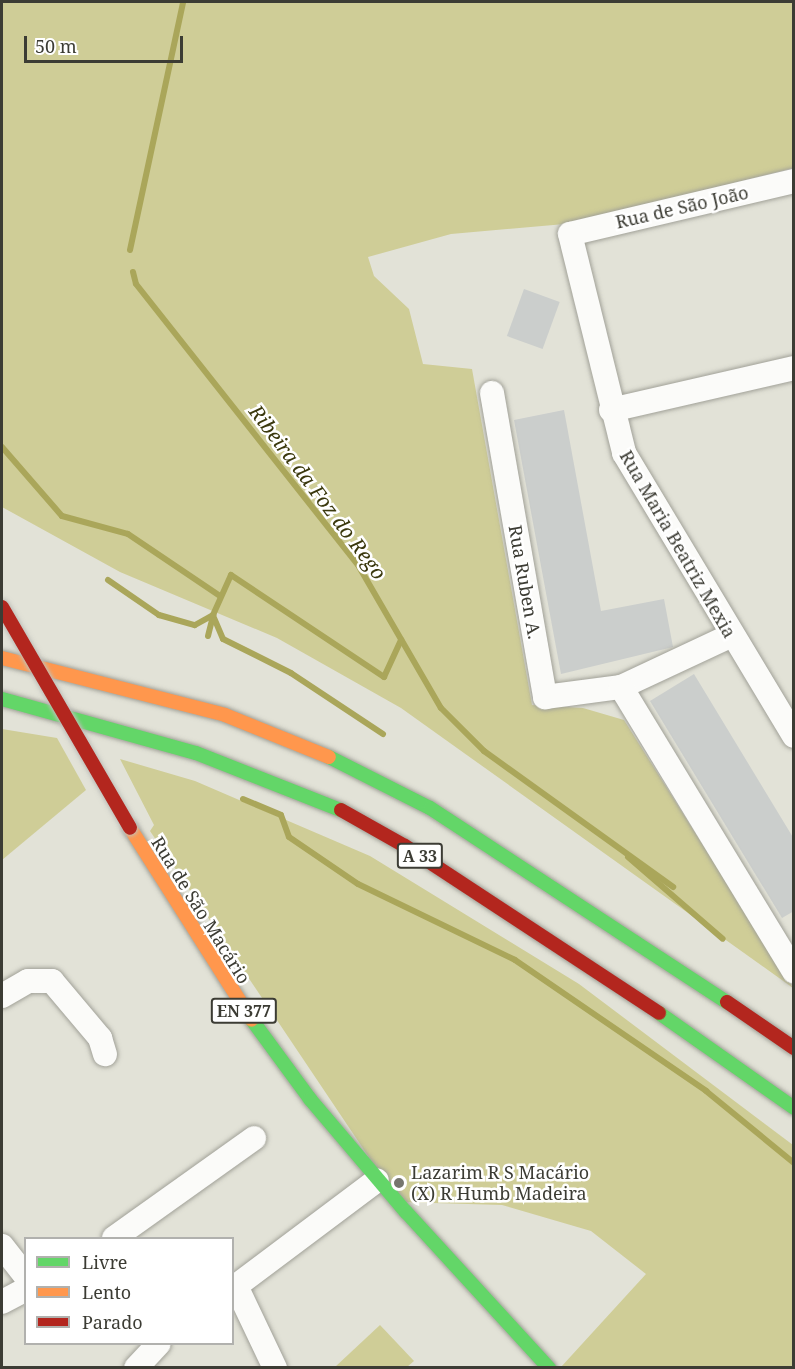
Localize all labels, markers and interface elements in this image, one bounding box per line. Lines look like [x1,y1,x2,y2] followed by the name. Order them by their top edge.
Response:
[27,24,186,62] scale bar
[35,34,77,58] text: 50 m
[613,181,751,233] street label: Rua de São João
[244,400,392,584] water label: Ribeira da Foz do Rego
[615,446,741,642] street label: Rua Maria Beatriz Mexia
[504,523,546,641] street label: Rua Ruben A.
[147,833,255,987] street label: Rua de São Macário
[396,843,444,869] road number: A 33
[210,998,278,1024] road number: EN 377
[411,1162,589,1204] place label: Lazarim R S Macário (X) R Humb Madeira
[392,1176,406,1190] marker: Lazarim R S Macário (X) R Humb Madeira
[24,1237,234,1345] legend
[82,1250,128,1274] text: Livre
[82,1280,131,1304] text: Lento
[82,1310,143,1334] text: Parado

